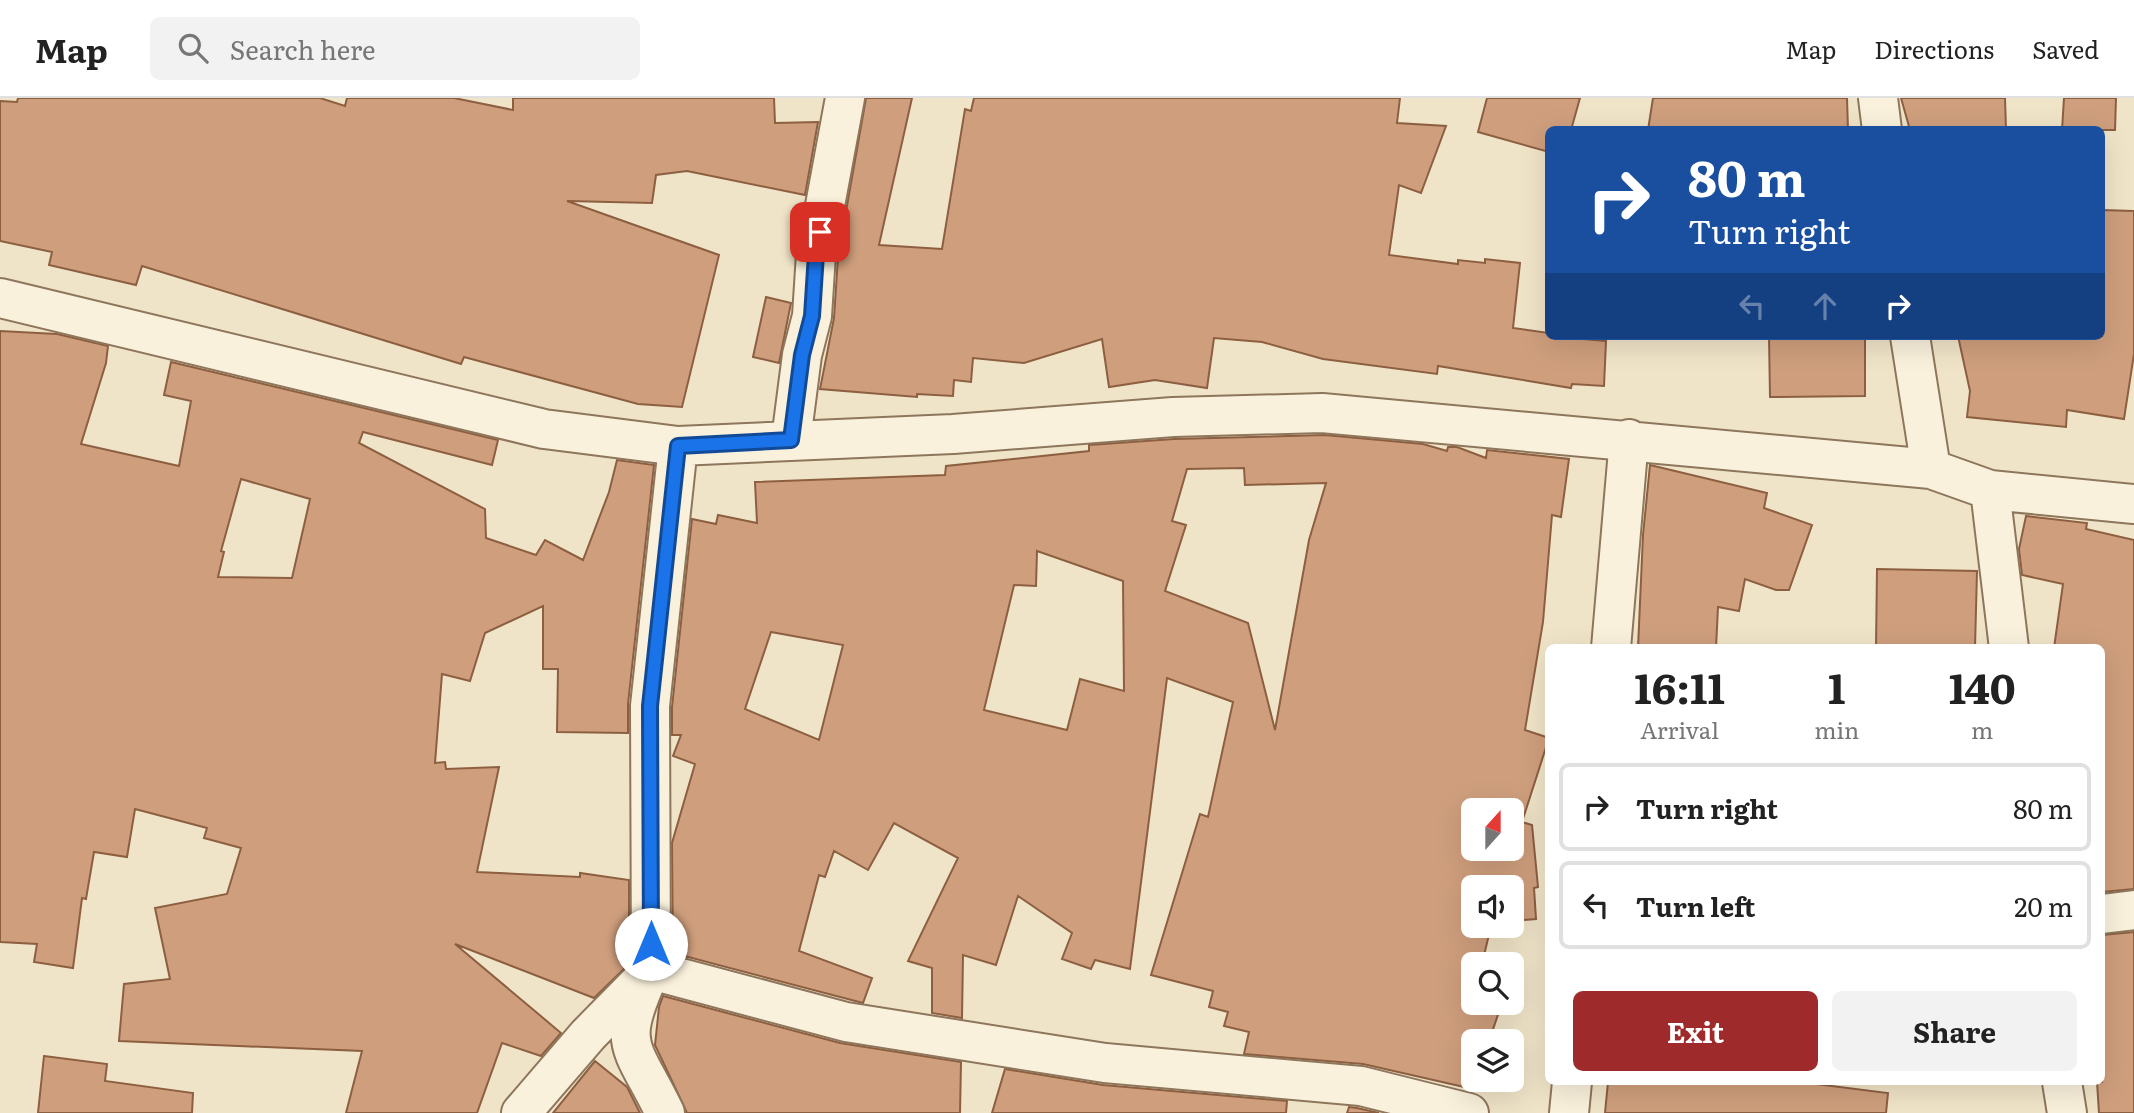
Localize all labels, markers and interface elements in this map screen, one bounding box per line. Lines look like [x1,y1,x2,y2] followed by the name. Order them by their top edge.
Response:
[150,17,640,80] search box
[35,24,108,73] text: Map
[174,29,212,67] icon: search
[230,29,376,68] text: Search here
[1785,31,1836,66] text: Map
[1874,31,1994,66] text: Directions
[2032,31,2099,66] text: Saved
[1688,139,1806,212] text: 80 m
[1573,154,1664,245] icon: right
[790,202,850,262] pin
[1688,206,1850,254] text: Turn right
[801,213,839,251] icon: arrive
[1733,287,1771,325] icon: left
[1806,287,1844,325] icon: ahead
[1879,287,1917,325] icon: right
[1634,655,1725,717] text: 16:11
[1828,655,1845,717] text: 1
[1949,655,2016,717] text: 140
[1640,712,1719,746] text: Arrival
[1814,712,1859,746] text: min
[1971,712,1993,746] text: m
[1577,788,1615,826] icon: right
[1636,788,1778,827] text: Turn right
[2013,788,2073,827] text: 80 m
[1461,798,1524,861] north arrow
[1461,798,1524,1092] map controls
[1461,875,1524,938] button: sound
[1577,886,1615,924] icon: left
[1636,886,1755,925] text: Turn left
[2014,886,2073,925] text: 20 m
[614,907,688,981] position arrow
[1461,952,1524,1015] button: search
[1573,991,1818,1071] button: Exit
[1832,991,2077,1071] button: Share
[1461,1029,1524,1092] button: layers

